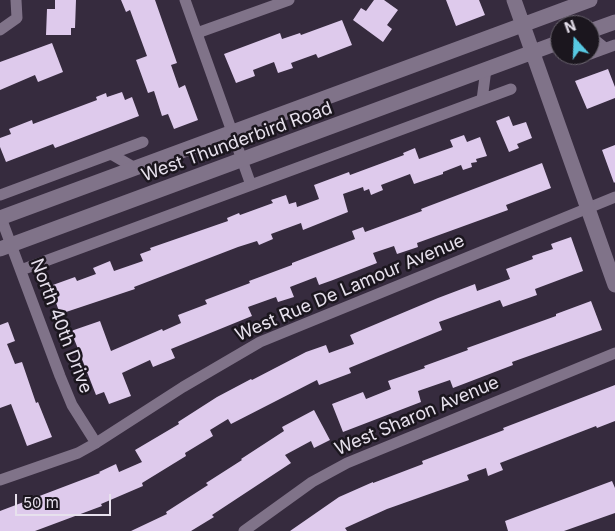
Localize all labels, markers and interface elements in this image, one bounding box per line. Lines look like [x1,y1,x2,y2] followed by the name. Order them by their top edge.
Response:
[550,15,600,65] north arrow
[562,17,578,36] text: N
[139,97,335,187] street label: West Thunderbird Road
[232,230,468,346] street label: West Rue De Lamour Avenue
[25,256,97,396] street label: North 40th Drive
[332,372,502,460] street label: West Sharon Avenue
[18,484,114,516] scale bar
[23,493,59,512] text: 50 m

